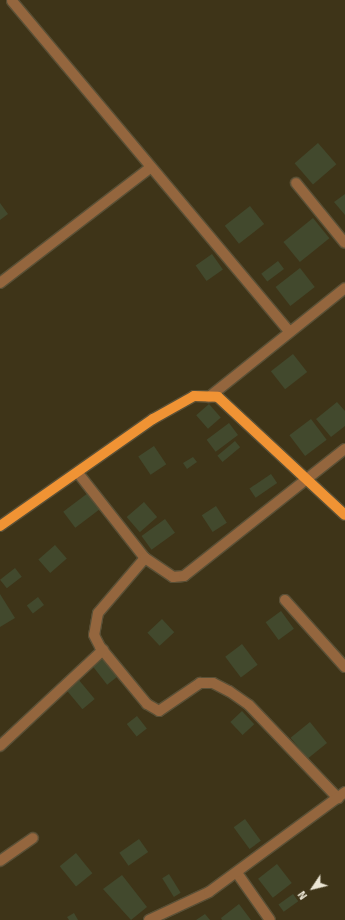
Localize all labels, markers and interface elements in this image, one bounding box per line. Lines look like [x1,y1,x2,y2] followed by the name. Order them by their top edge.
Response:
[293,868,333,908] north arrow
[295,888,310,902] text: N

